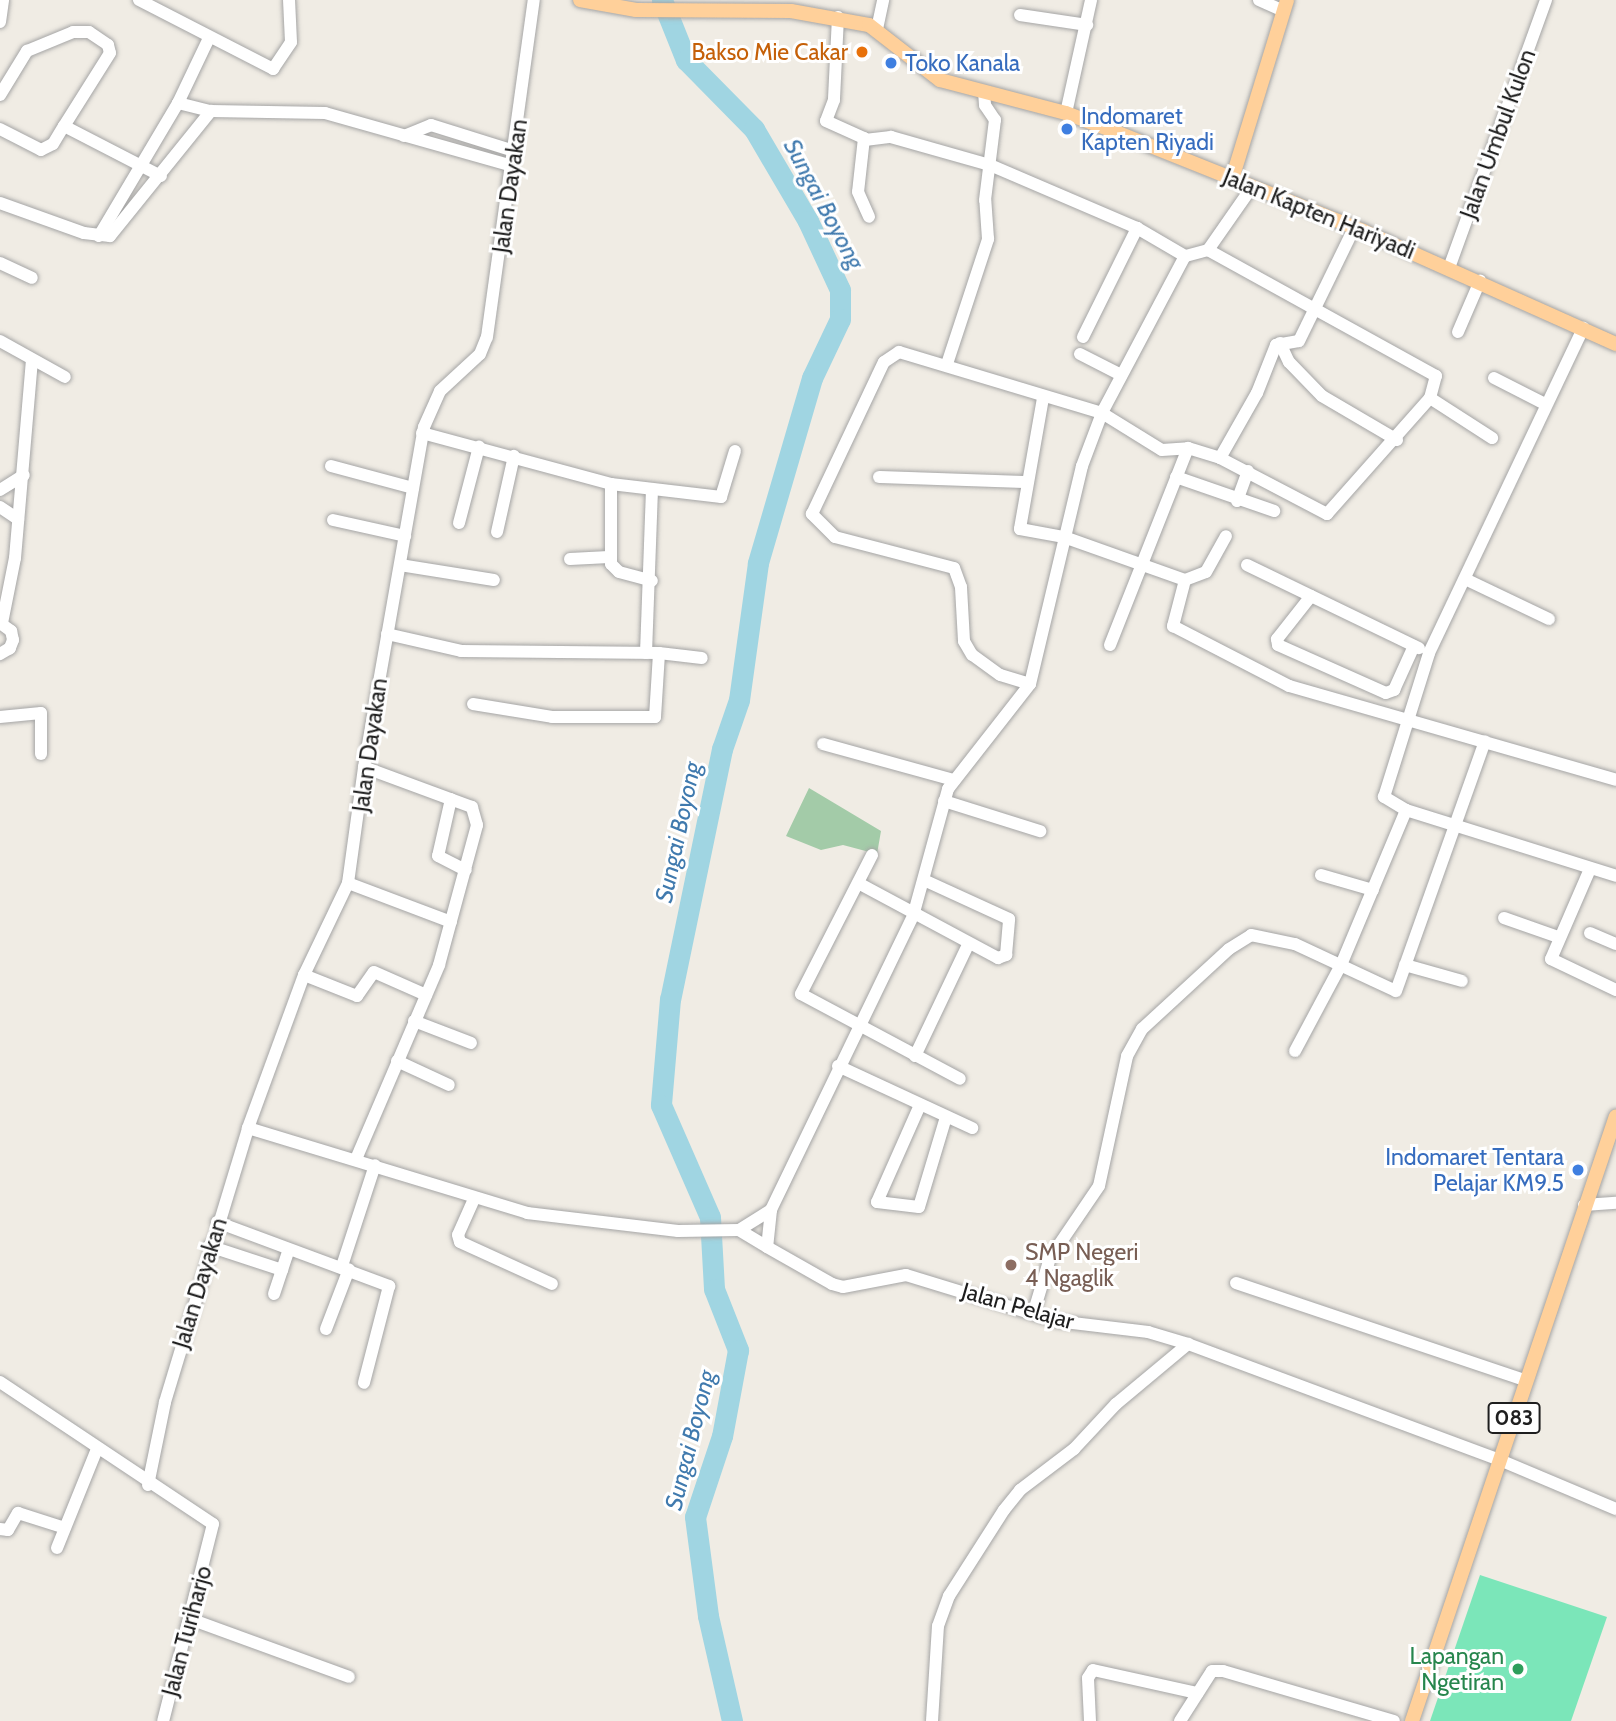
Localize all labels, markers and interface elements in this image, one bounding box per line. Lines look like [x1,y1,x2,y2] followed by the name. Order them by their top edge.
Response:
[692,38,848,66] place label: Bakso Mie Cakar
[854,44,870,60] marker: Bakso Mie Cakar
[1455,45,1541,223] street label: Jalan Umbul Kulon
[905,49,1020,77] place label: Toko Kanala
[883,55,899,71] marker: Toko Kanala
[1081,102,1214,156] place label: Indomaret Kapten Riyadi
[487,117,533,255] street label: Jalan Dayakan
[1059,121,1075,137] marker: Indomaret Kapten Riyadi
[778,134,870,274] water label: Sungai Boyong
[1219,163,1419,265] street label: Jalan Kapten Hariyadi
[347,676,393,814] street label: Jalan Dayakan
[649,759,707,905] water label: Sungai Boyong
[1385,1143,1564,1197] place label: Indomaret Tentara Pelajar KM9.5
[1570,1162,1586,1178] marker: Indomaret Tentara Pelajar KM9.5
[167,1214,233,1352] street label: Jalan Dayakan
[1025,1238,1138,1292] place label: SMP Negeri 4 Ngaglik
[1003,1257,1019,1273] marker: SMP Negeri 4 Ngaglik
[959,1277,1077,1335] street label: Jalan Pelajar
[659,1367,721,1513] water label: Sungai Boyong
[1486,1400,1542,1436] road number: 083
[156,1563,218,1699] street label: Jalan Turiharjo
[1409,1642,1504,1696] place label: Lapangan Ngetiran
[1510,1661,1526,1677] marker: Lapangan Ngetiran

